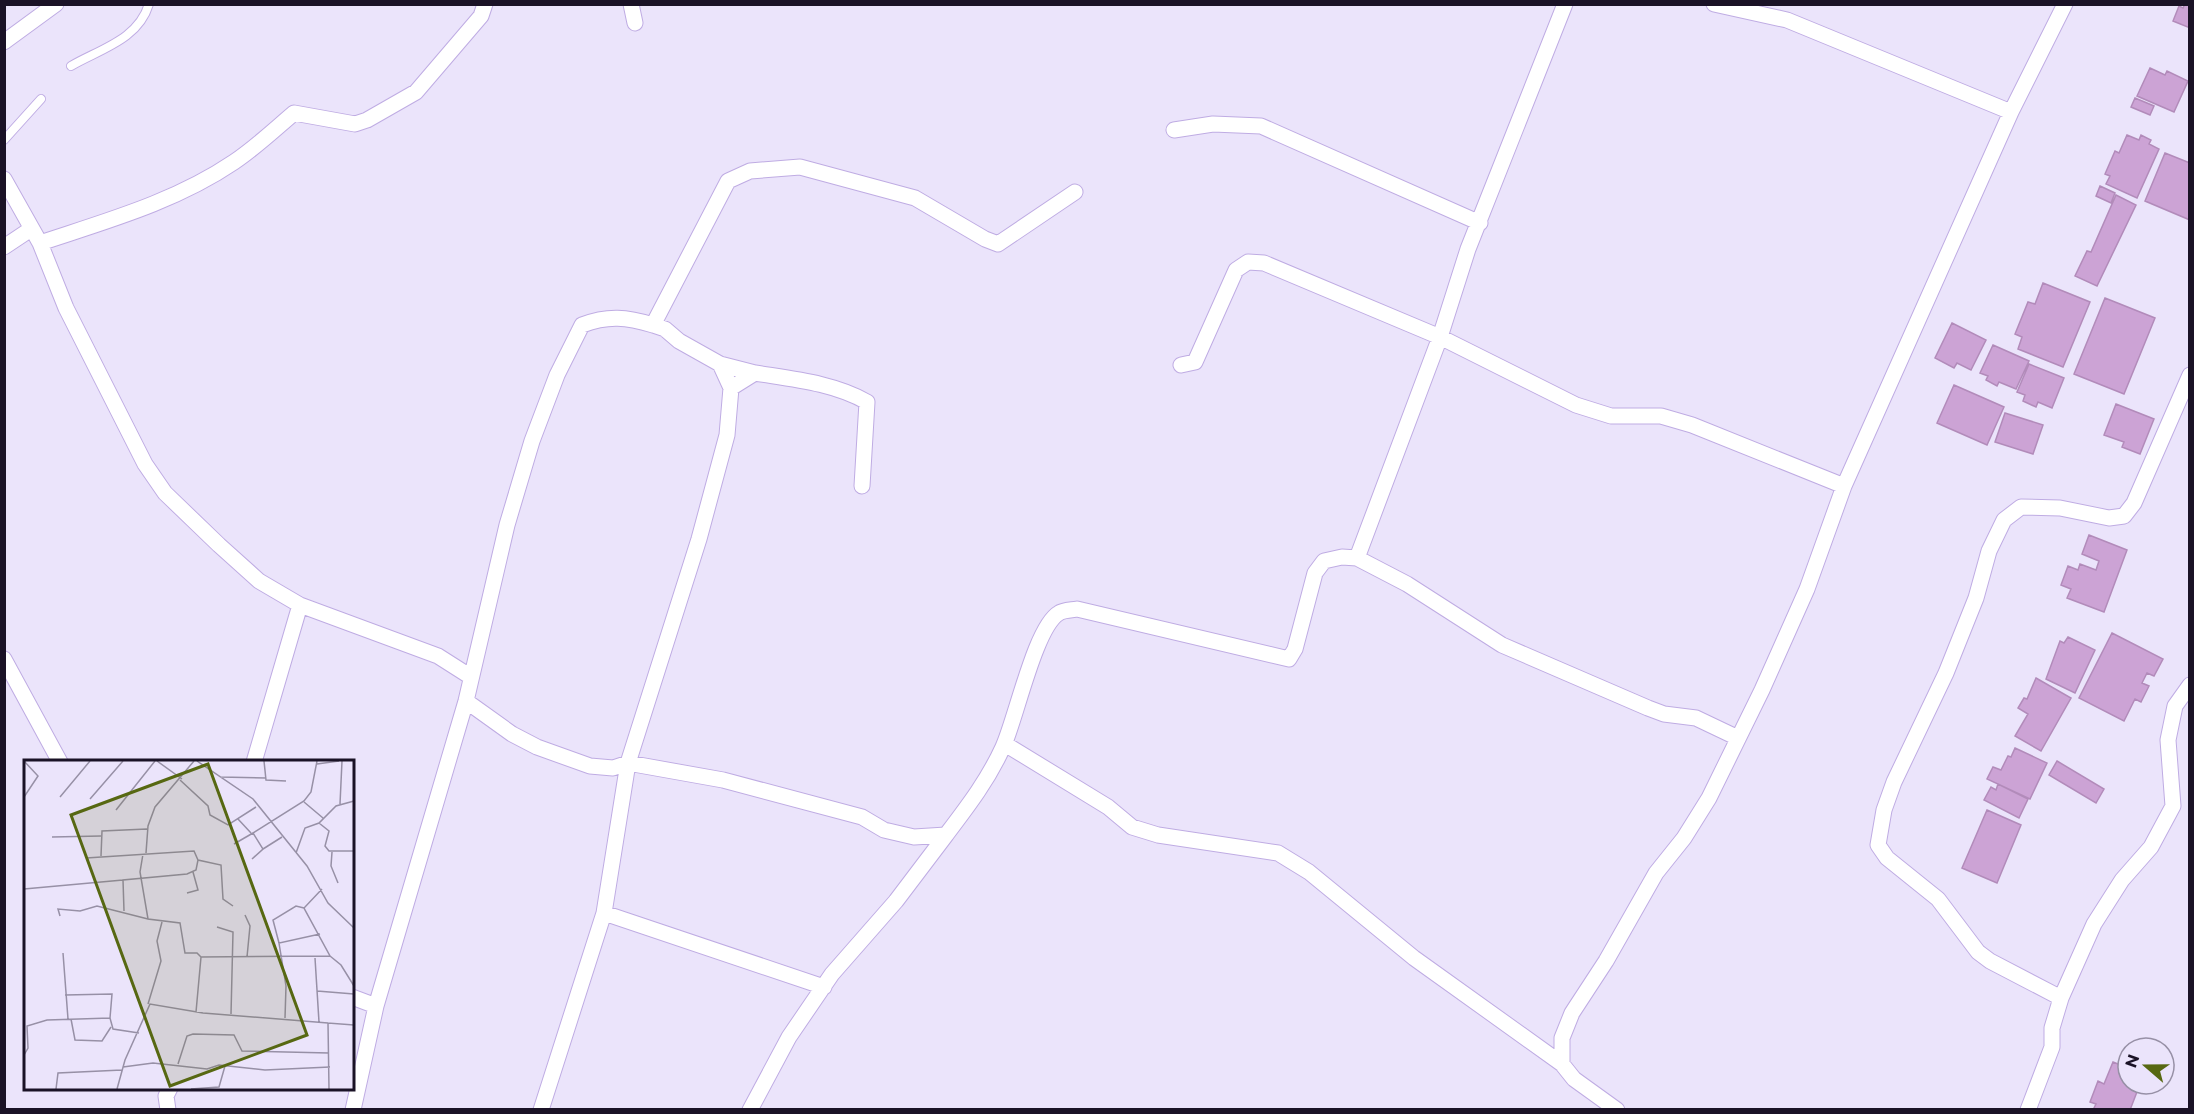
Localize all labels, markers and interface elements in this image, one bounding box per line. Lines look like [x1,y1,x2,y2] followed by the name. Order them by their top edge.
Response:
[24,760,354,1090] inset map
[2116,1036,2176,1096] north arrow
[2121,1052,2144,1070] text: N

